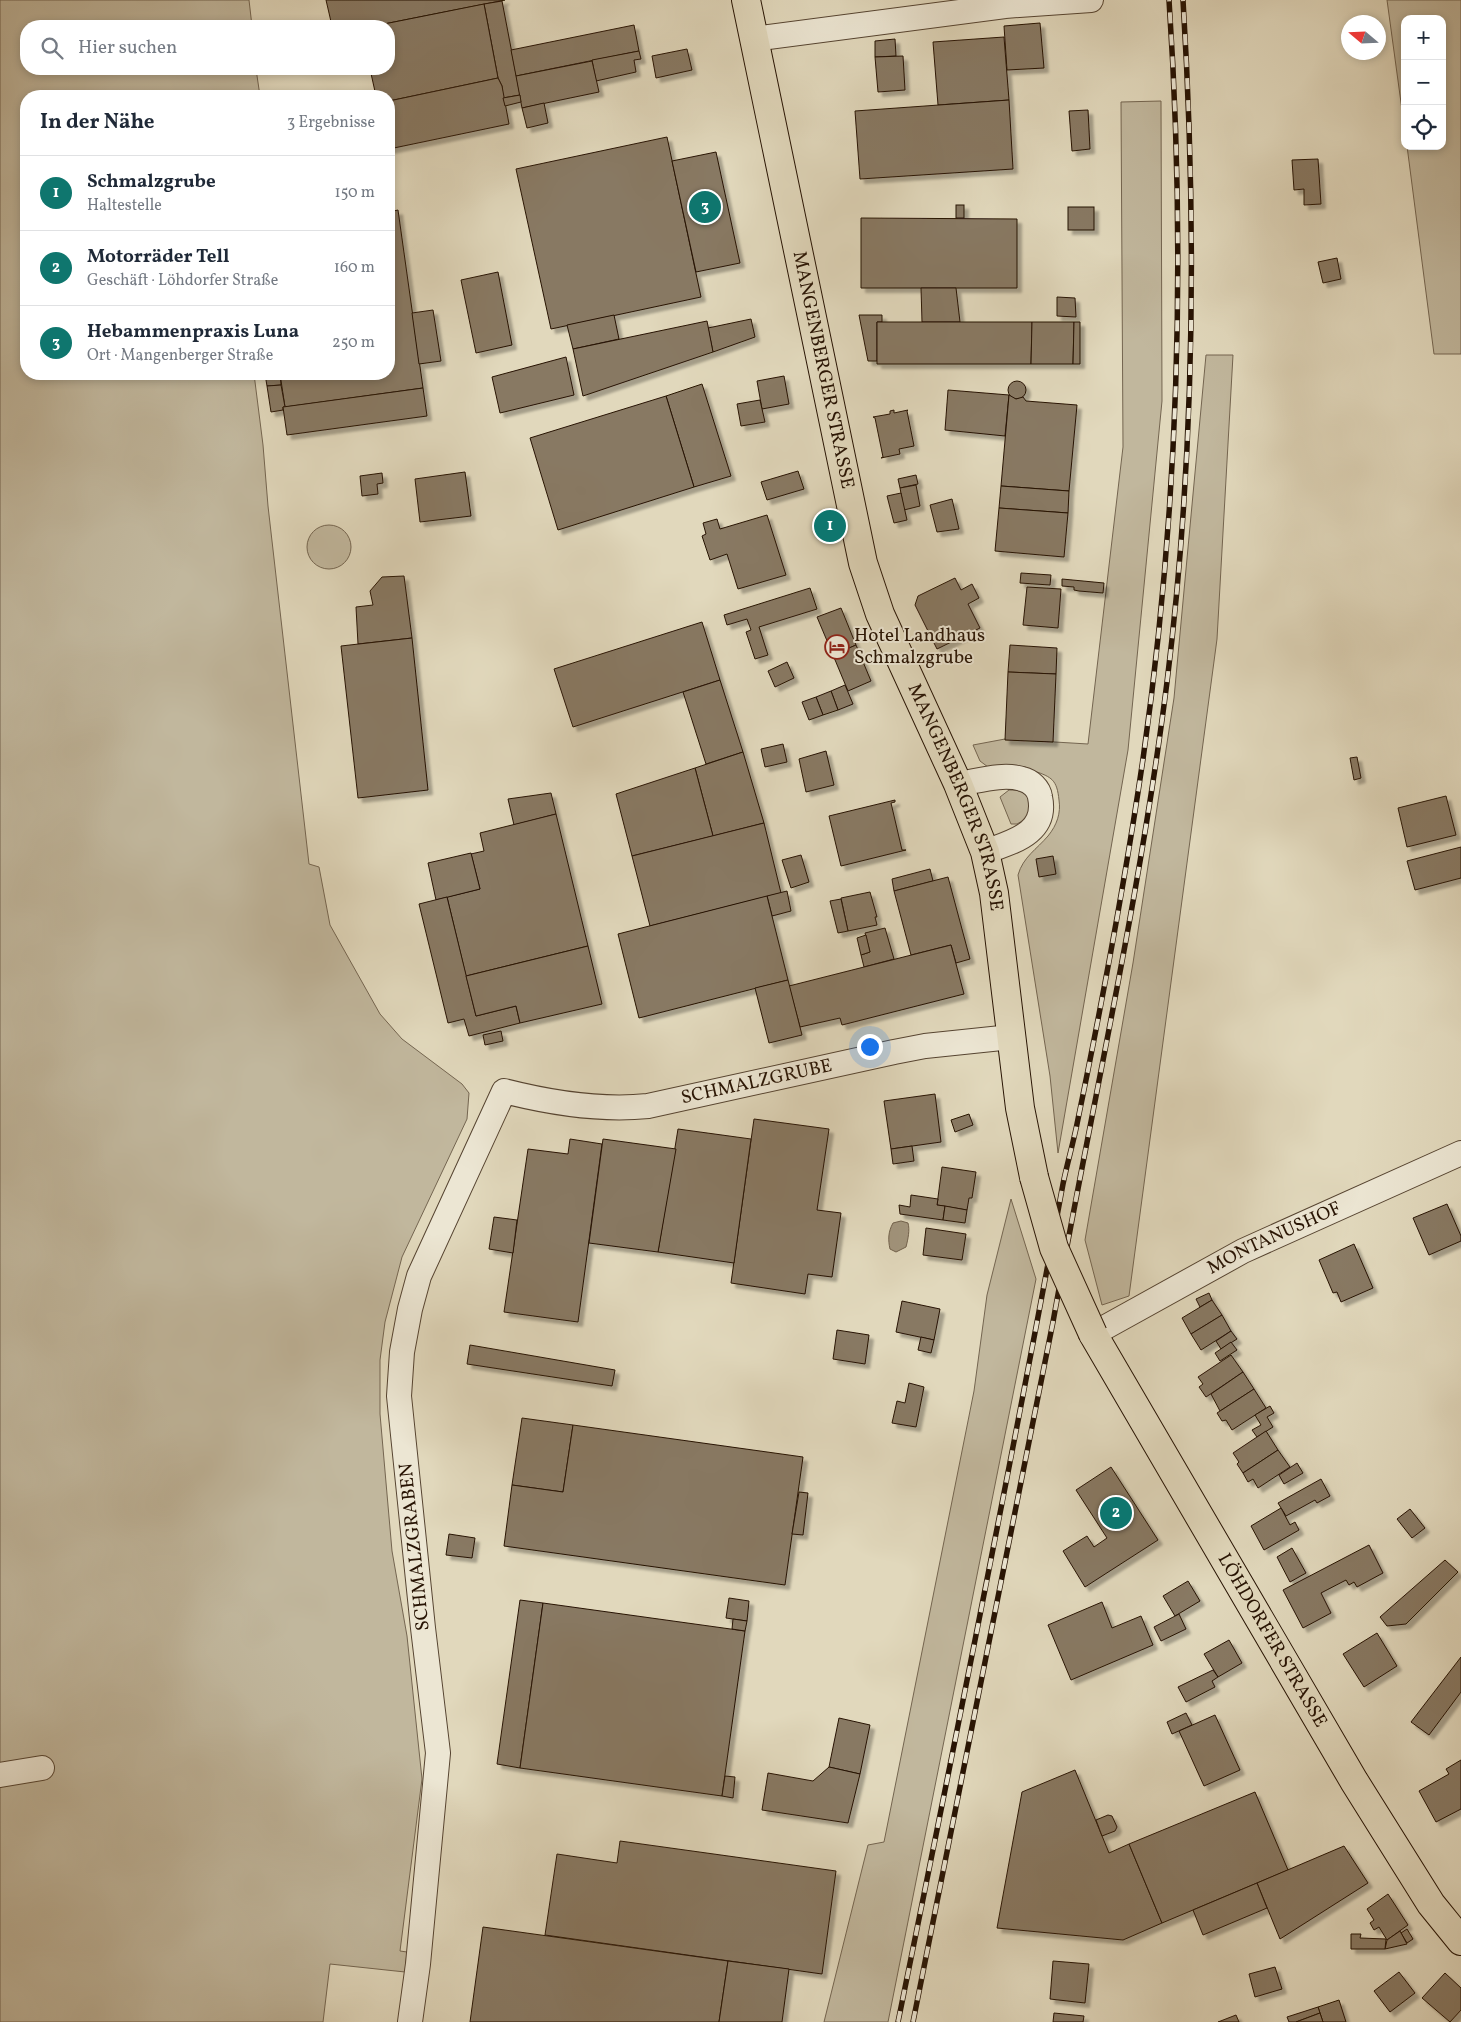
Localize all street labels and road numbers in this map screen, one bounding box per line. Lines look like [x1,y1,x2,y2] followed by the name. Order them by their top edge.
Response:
[786,249,860,491] street label: MANGENBERGER STRASSE
[901,680,1009,913] street label: MANGENBERGER STRASSE
[679,1053,835,1111] street label: SCHMALZGRUBE
[1203,1196,1345,1281] street label: MONTANUSHOF
[393,1462,437,1632] street label: SCHMALZGRABEN
[1211,1549,1333,1732] street label: LÖHDORFER STRASSE

